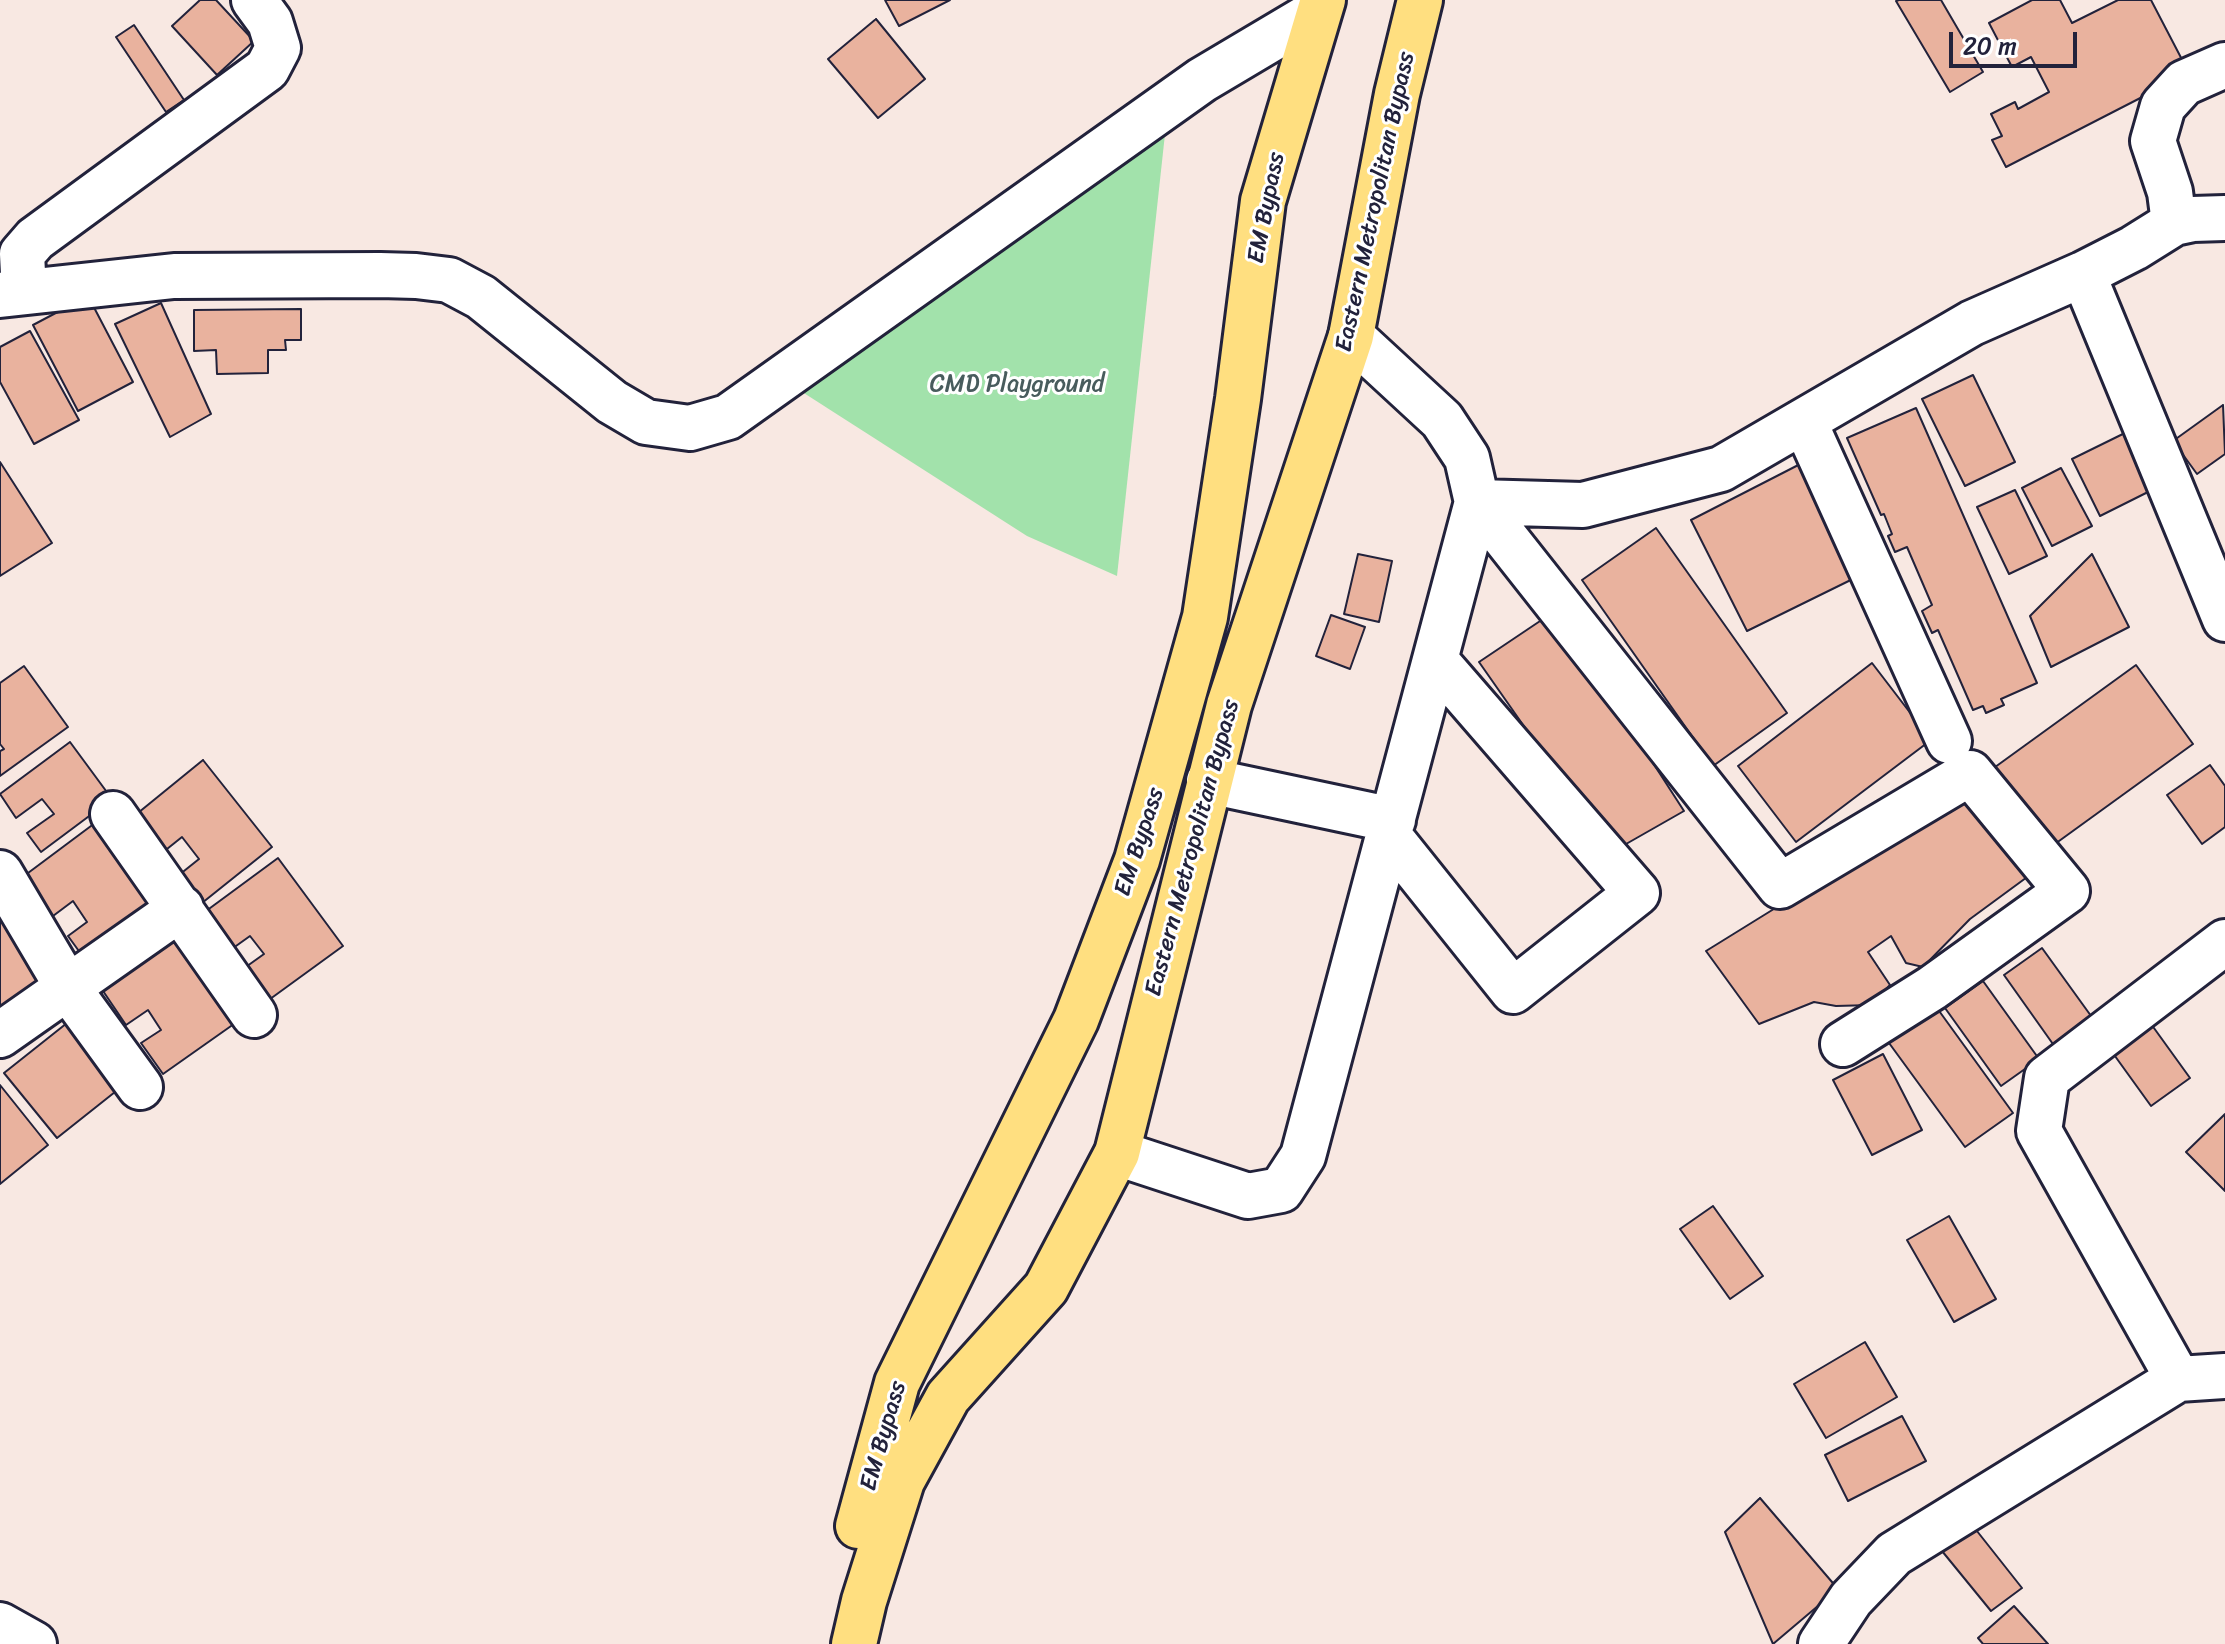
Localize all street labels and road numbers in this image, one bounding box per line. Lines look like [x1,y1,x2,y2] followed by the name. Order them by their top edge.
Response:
[1330,49,1422,355] street label: Eastern Metropolitan Bypass
[1242,150,1292,266] street label: EM Bypass
[1140,697,1246,999] street label: Eastern Metropolitan Bypass
[1109,784,1171,900] street label: EM Bypass
[855,1378,913,1494] street label: EM Bypass

